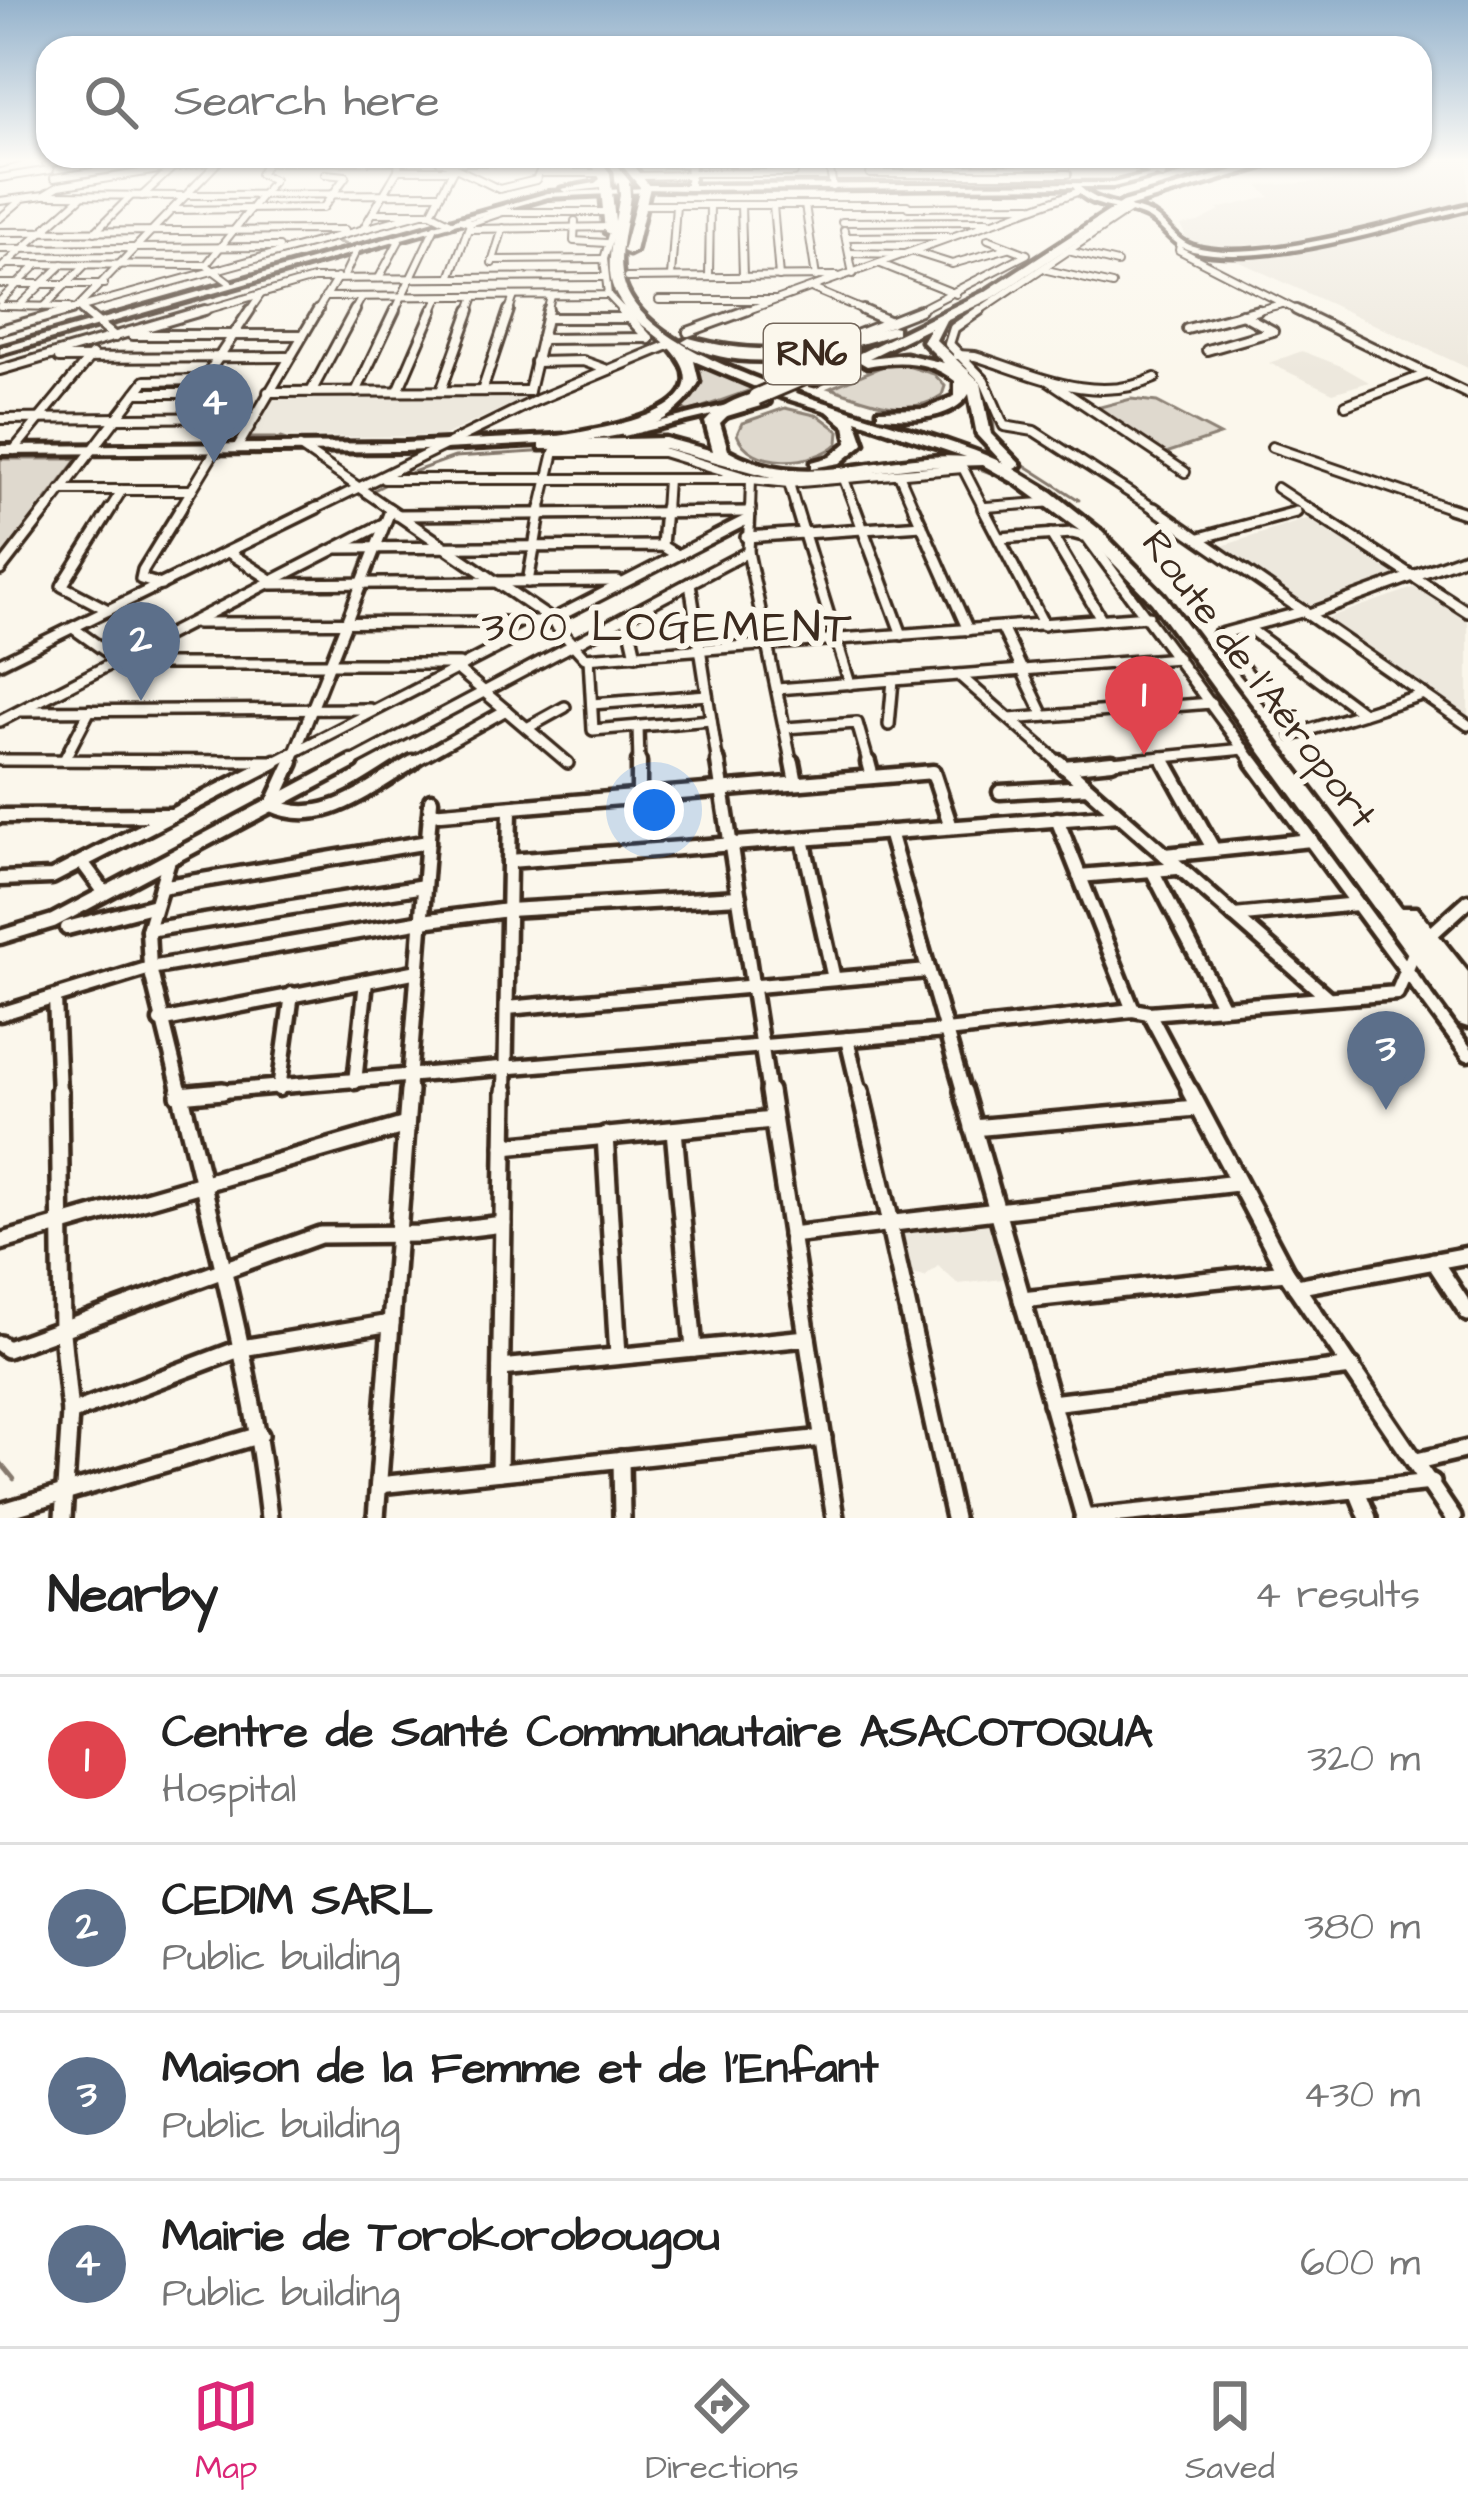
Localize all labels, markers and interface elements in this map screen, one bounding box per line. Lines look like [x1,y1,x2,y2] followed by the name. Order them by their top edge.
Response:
[36,36,1432,168] search box
[78,69,144,135] icon: search
[174,71,440,133] text: Search here
[764,324,860,384] road number: RN6
[175,364,253,463] pin: 4
[1128,519,1389,841] street label: Route de l'Aéroport
[482,597,854,659] district label: 300 LOGEMENT
[102,602,180,701] pin: 2
[1105,656,1183,755] pin: 1
[624,780,684,840] your location
[1347,1011,1425,1110] pin: 3
[48,1561,218,1632] text: Nearby
[1254,1569,1420,1623] text: 4 results
[162,1702,1153,1764] text: Centre de Santé Communautaire ASACOTOQUA
[85,1733,90,1787] text: 1
[1307,1733,1420,1787] text: 320 m
[162,1764,296,1818] text: Hospital
[162,1870,433,1932] text: CEDIM SARL
[76,1901,98,1955] text: 2
[1304,1901,1420,1955] text: 380 m
[162,1932,400,1986] text: Public building
[162,2038,878,2100] text: Maison de la Femme et de l'Enfant
[77,2069,97,2123] text: 3
[1303,2069,1420,2123] text: 430 m
[162,2100,400,2154] text: Public building
[162,2206,720,2268] text: Mairie de Torokorobougou
[74,2237,100,2291] text: 4
[1300,2237,1420,2291] text: 600 m
[162,2268,400,2322] text: Public building
[193,2373,259,2491] tab: Map
[645,2373,799,2491] tab: Directions
[1185,2373,1275,2491] tab: Saved

